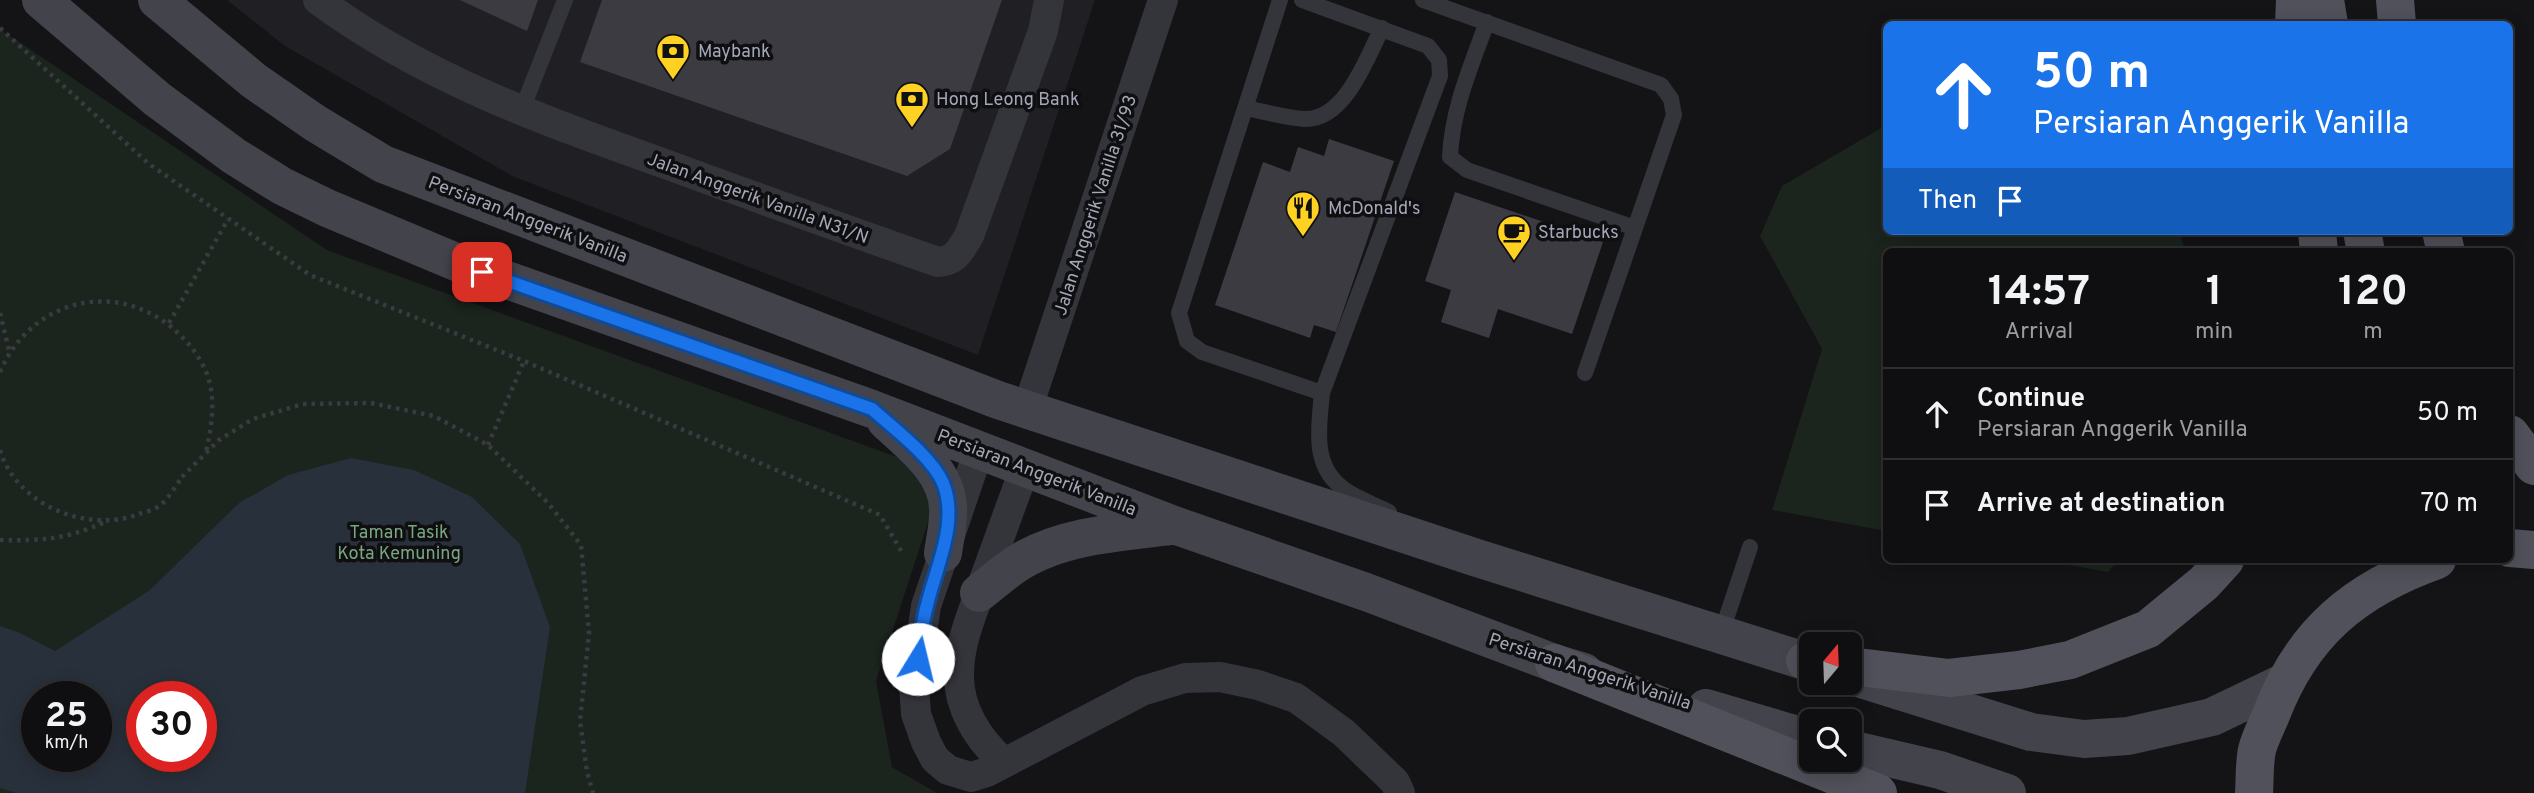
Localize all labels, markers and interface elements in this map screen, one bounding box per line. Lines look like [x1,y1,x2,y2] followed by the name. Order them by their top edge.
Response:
[654,32,692,81] bank icon: Maybank
[698,41,771,64] place label: Maybank
[2033,44,2150,106] text: 50 m
[1918,49,2009,140] icon: ahead
[893,80,931,129] bank icon: Hong Leong Bank
[936,89,1080,112] place label: Hong Leong Bank
[1050,92,1143,319] street label: Jalan Anggerik Vanilla 31/93
[2033,105,2409,145] text: Persiaran Anggerik Vanilla
[643,149,871,250] street label: Jalan Anggerik Vanilla N31/N
[425,172,630,269] street label: Persiaran Anggerik Vanilla
[1991,182,2029,220] icon: arrive
[1918,185,1977,218] text: Then
[1284,189,1322,238] restaurant icon: McDonald's
[1328,198,1420,221] place label: McDonald's
[1495,213,1533,262] cafe icon: Starbucks
[1538,222,1619,245] place label: Starbucks
[452,242,512,302] pin
[463,253,501,291] icon: arrive
[1988,267,2090,320] text: 14:57
[2206,267,2222,320] text: 1
[2338,267,2408,320] text: 120
[2005,318,2073,347] text: Arrival
[2195,318,2233,347] text: min
[2363,318,2383,347] text: m
[1977,383,2085,416] text: Continue
[1918,395,1956,433] icon: ahead
[2417,397,2478,430] text: 50 m
[1977,416,2248,445] text: Persiaran Anggerik Vanilla
[934,425,1139,522] street label: Persiaran Anggerik Vanilla
[1918,486,1956,524] icon: arrive
[1977,488,2225,521] text: Arrive at destination
[2420,488,2478,521] text: 70 m
[337,522,461,566] park label: Taman Tasik Kota Kemuning
[881,622,955,696] position arrow
[1485,629,1694,716] street label: Persiaran Anggerik Vanilla
[1799,632,1862,695] north arrow
[1799,632,1862,772] map controls
[126,681,217,772] speed limit sign: 30
[45,695,88,739] text: 25
[1799,709,1862,772] button: search
[45,732,88,755] text: km/h

